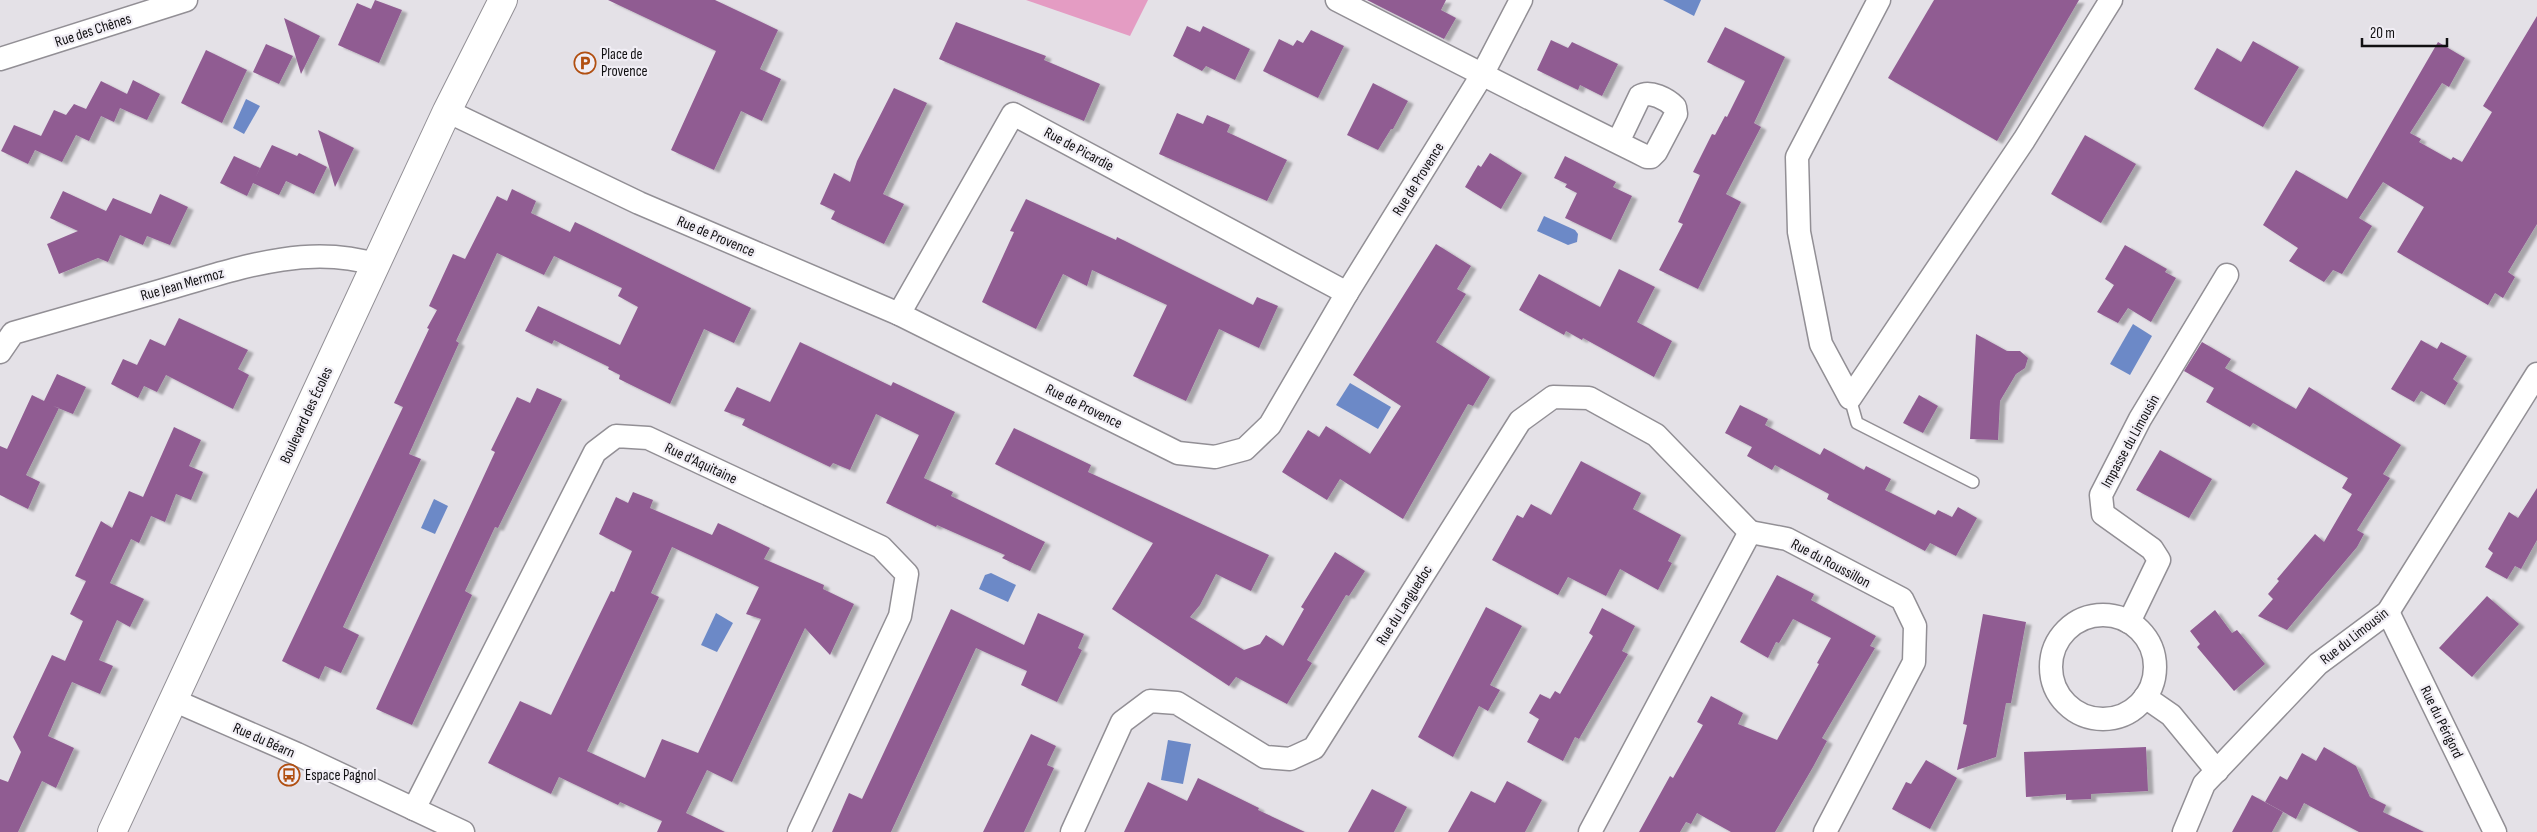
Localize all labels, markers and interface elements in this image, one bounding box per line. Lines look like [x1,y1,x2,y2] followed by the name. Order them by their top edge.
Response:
[53,9,134,52] street label: Rue des Chênes
[2362,15,2447,47] scale bar
[2370,24,2395,43] text: 20 m
[601,45,648,81] place label: Place de Provence
[573,51,597,75] parking icon: Place de Provence
[1041,123,1117,176] street label: Rue de Picardie
[1388,139,1448,219] street label: Rue de Provence
[674,212,758,261] street label: Rue de Provence
[138,263,227,305] street label: Rue Jean Mermoz
[276,364,337,467] street label: Boulevard des Écoles
[1042,380,1125,433] street label: Rue de Provence
[2097,391,2164,491] street label: Impasse du Limousin
[662,438,740,488] street label: Rue d'Aquitaine
[1788,535,1874,592] street label: Rue du Roussillon
[1372,562,1437,649] street label: Rue du Languedoc
[2316,604,2392,669] street label: Rue du Limousin
[2416,683,2467,762] street label: Rue du Périgord
[230,718,298,763] street label: Rue du Béarn
[277,763,301,787] bus stop icon: Espace Pagnol
[305,766,376,785] place label: Espace Pagnol

